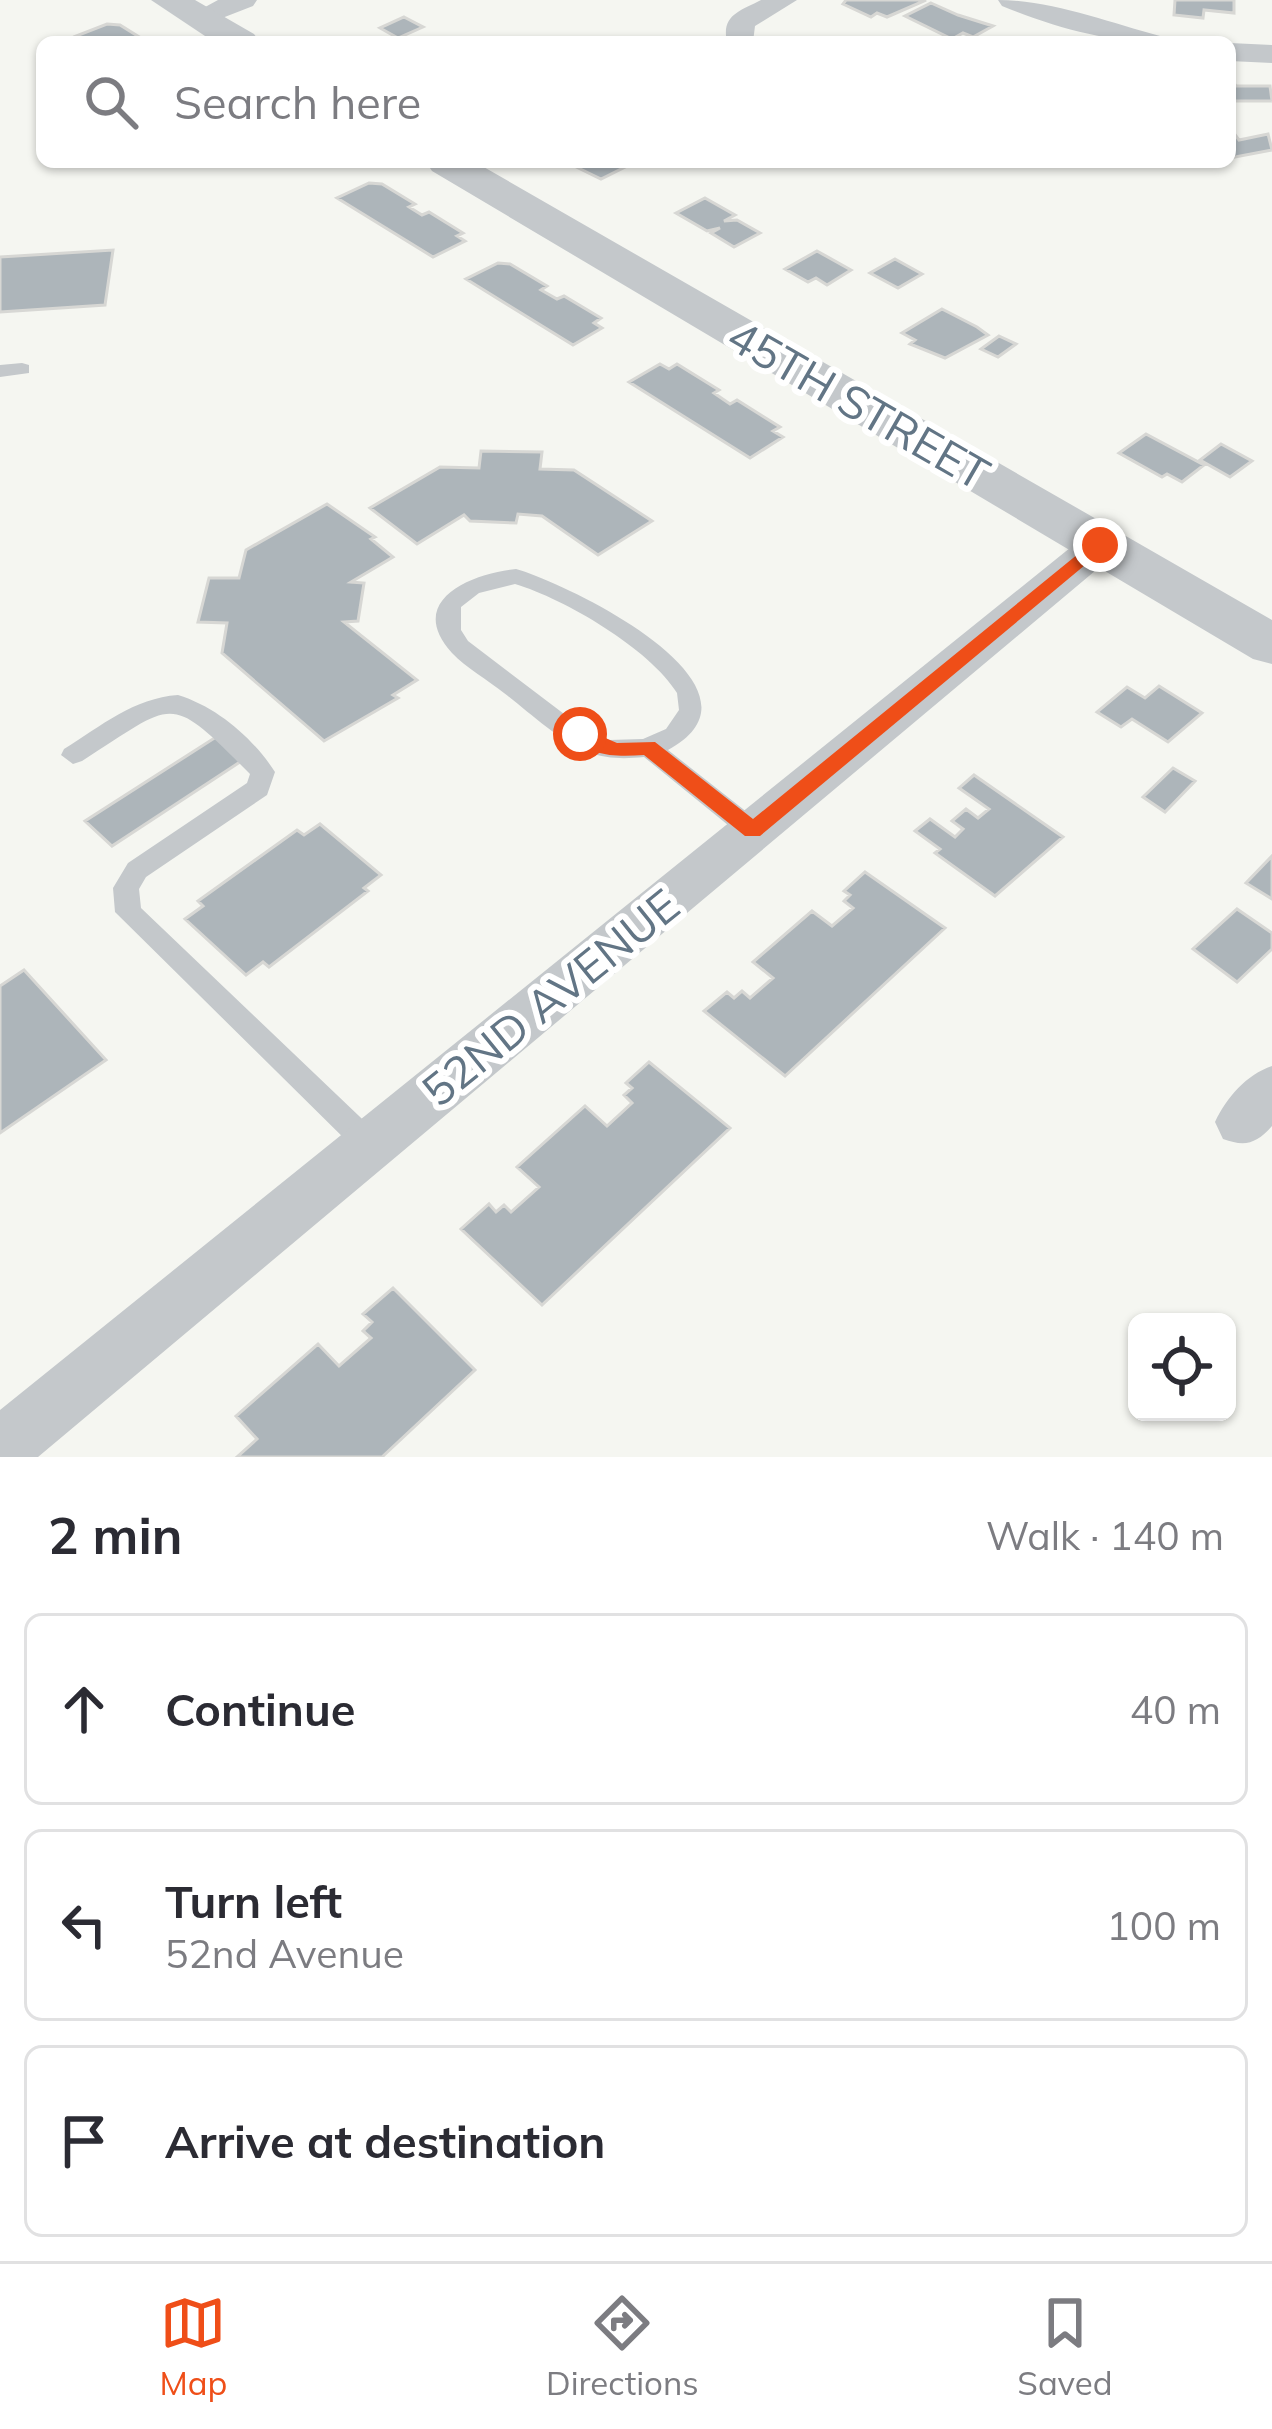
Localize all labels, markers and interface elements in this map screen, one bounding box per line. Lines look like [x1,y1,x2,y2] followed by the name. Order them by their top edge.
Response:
[36,36,1236,168] search box
[78,69,144,135] icon: search
[174,74,421,130] text: Search here
[718,307,1000,501] street label: 45TH STREET
[1073,518,1127,572] route end
[553,707,607,761] route start
[410,876,690,1118] street label: 52ND AVENUE
[1128,1313,1236,1421] map controls
[1128,1313,1236,1421] button: locate
[48,1503,183,1567] text: 2 min
[986,1511,1224,1560] text: Walk · 140 m
[51,1676,117,1742] icon: ahead
[165,1681,355,1737] text: Continue
[1130,1685,1221,1734] text: 40 m
[165,1873,342,1929] text: Turn left
[51,1892,117,1958] icon: left
[1106,1901,1221,1950] text: 100 m
[165,1929,404,1978] text: 52nd Avenue
[51,2108,117,2174] icon: arrive
[165,2113,605,2169] text: Arrive at destination
[159,2290,227,2403] tab: Map
[546,2290,699,2403] tab: Directions
[1017,2290,1113,2403] tab: Saved

